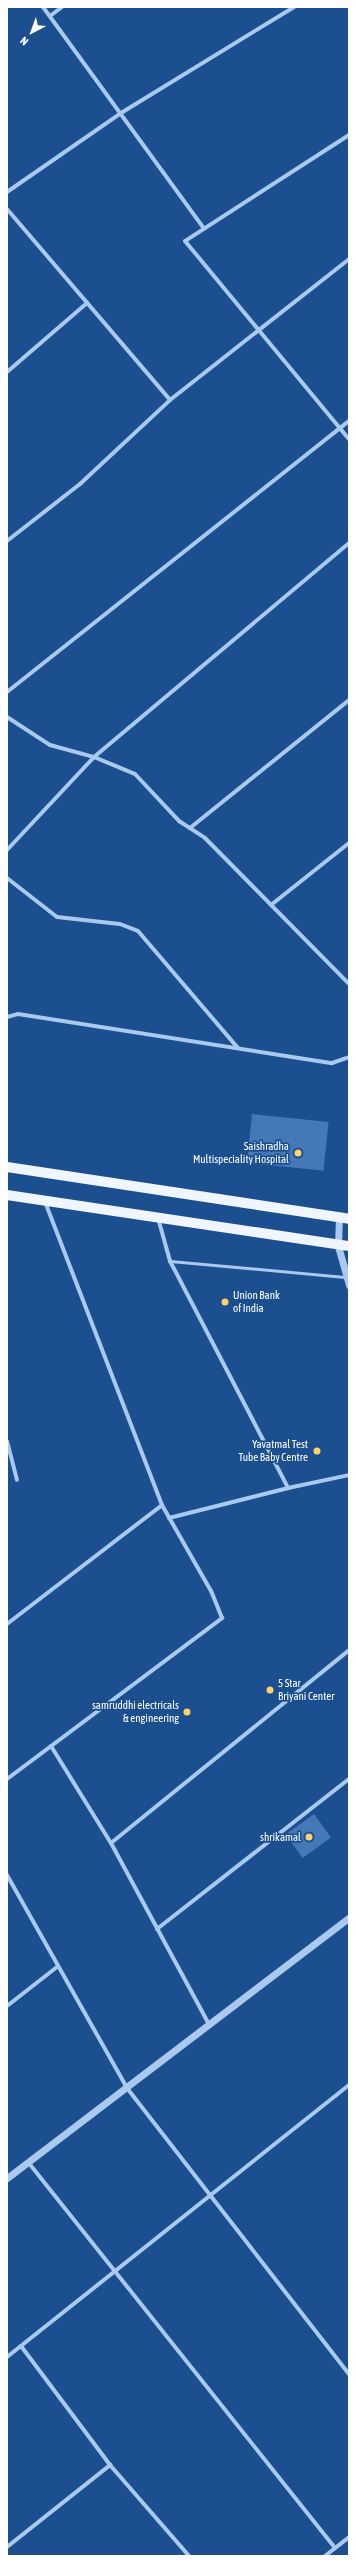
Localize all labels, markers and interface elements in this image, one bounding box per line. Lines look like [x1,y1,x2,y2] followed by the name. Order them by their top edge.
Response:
[12,12,52,52] north arrow
[18,34,31,48] text: N
[193,1140,289,1166] place label: Saishradha Multispeciality Hospital
[292,1147,304,1159] marker: Saishradha Multispeciality Hospital
[233,1289,280,1315] place label: Union Bank of India
[220,1297,230,1307] marker: Union Bank of India
[239,1438,308,1464] place label: Yavatmal Test Tube Baby Centre
[311,1445,323,1457] marker: Yavatmal Test Tube Baby Centre
[278,1677,334,1703] place label: 5 Star Briyani Center
[265,1685,275,1695] marker: 5 Star Briyani Center
[92,1699,179,1725] place label: samruddhi electricals & engineering
[182,1707,192,1717] marker: samruddhi electricals & engineering
[260,1830,301,1844] place label: shrikamal
[304,1832,314,1842] marker: shrikamal

